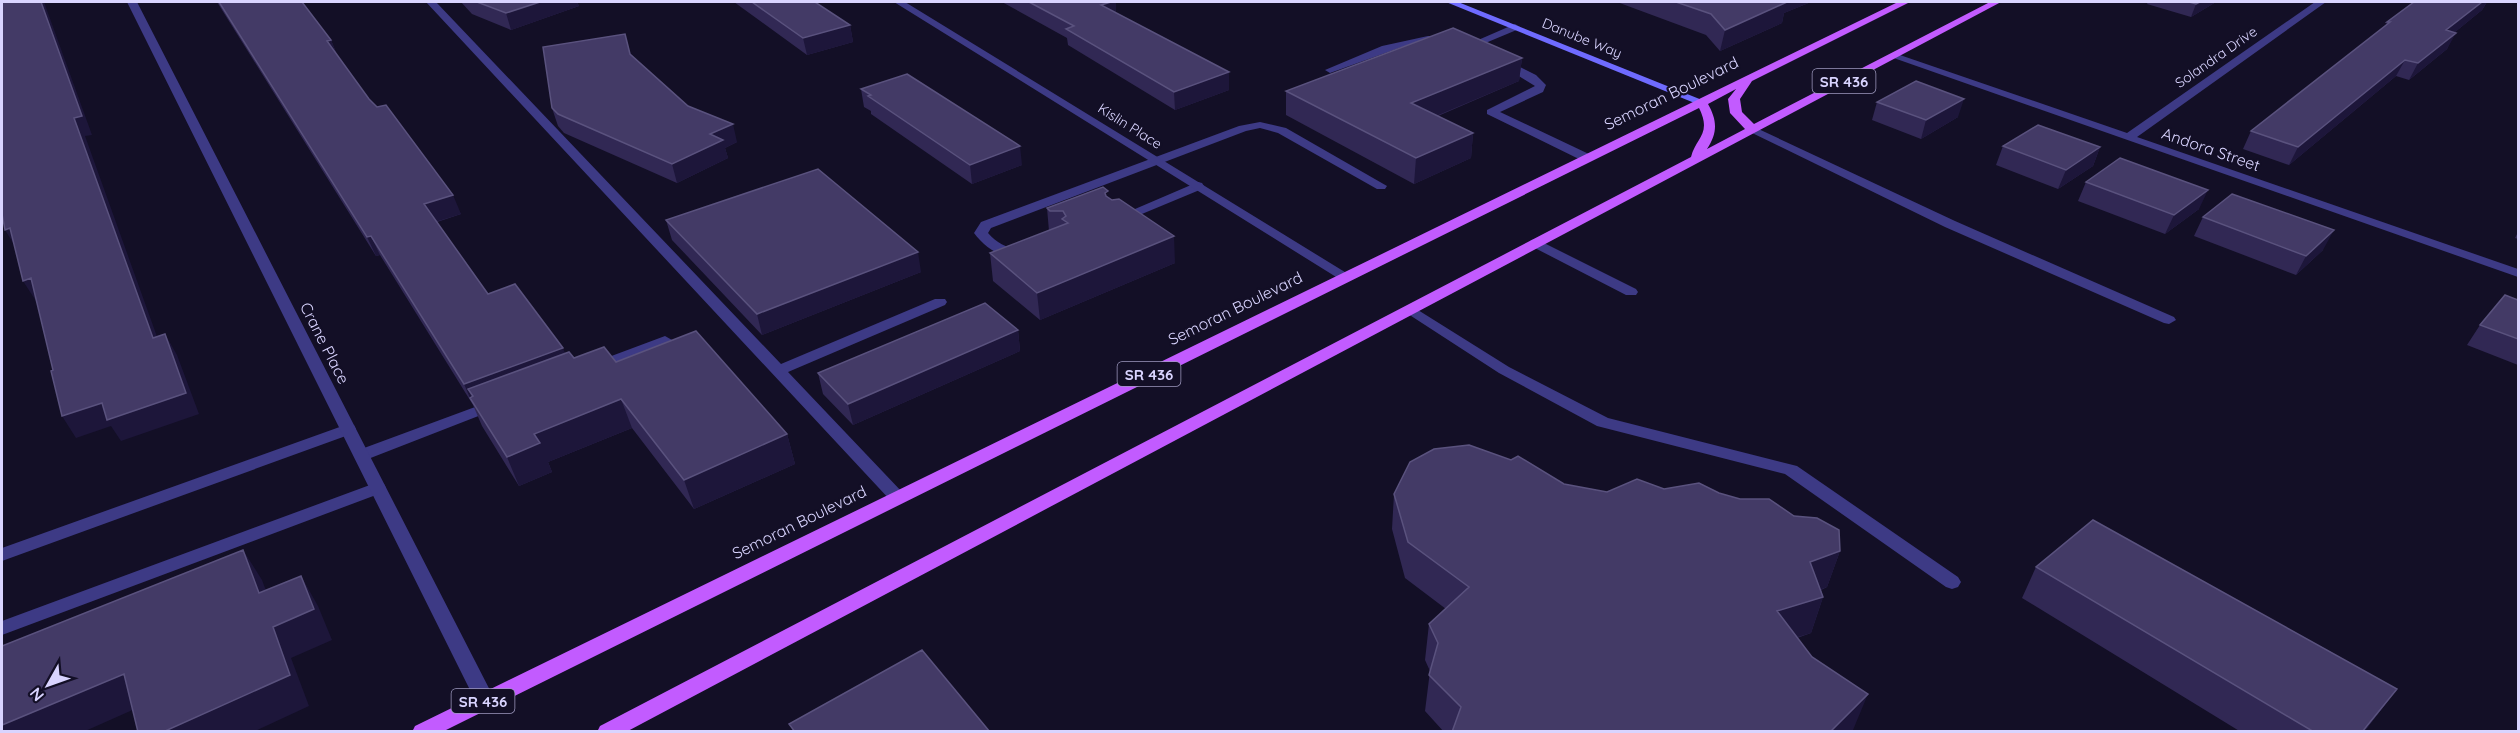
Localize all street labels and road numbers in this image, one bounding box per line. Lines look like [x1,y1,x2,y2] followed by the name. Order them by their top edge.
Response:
[1539,14,1625,62] street label: Danube Way
[2172,22,2260,92] street label: Solandra Drive
[1601,52,1741,134] street label: Semoran Boulevard
[1812,69,1876,93] road number: SR 436
[1095,99,1166,153] street label: Kislin Place
[2159,123,2263,175] street label: Andora Street
[1165,267,1305,349] street label: Semoran Boulevard
[296,299,354,387] street label: Crane Place
[1118,362,1180,386] road number: SR 436
[729,481,869,563] street label: Semoran Boulevard
[452,689,514,713] road number: SR 436

